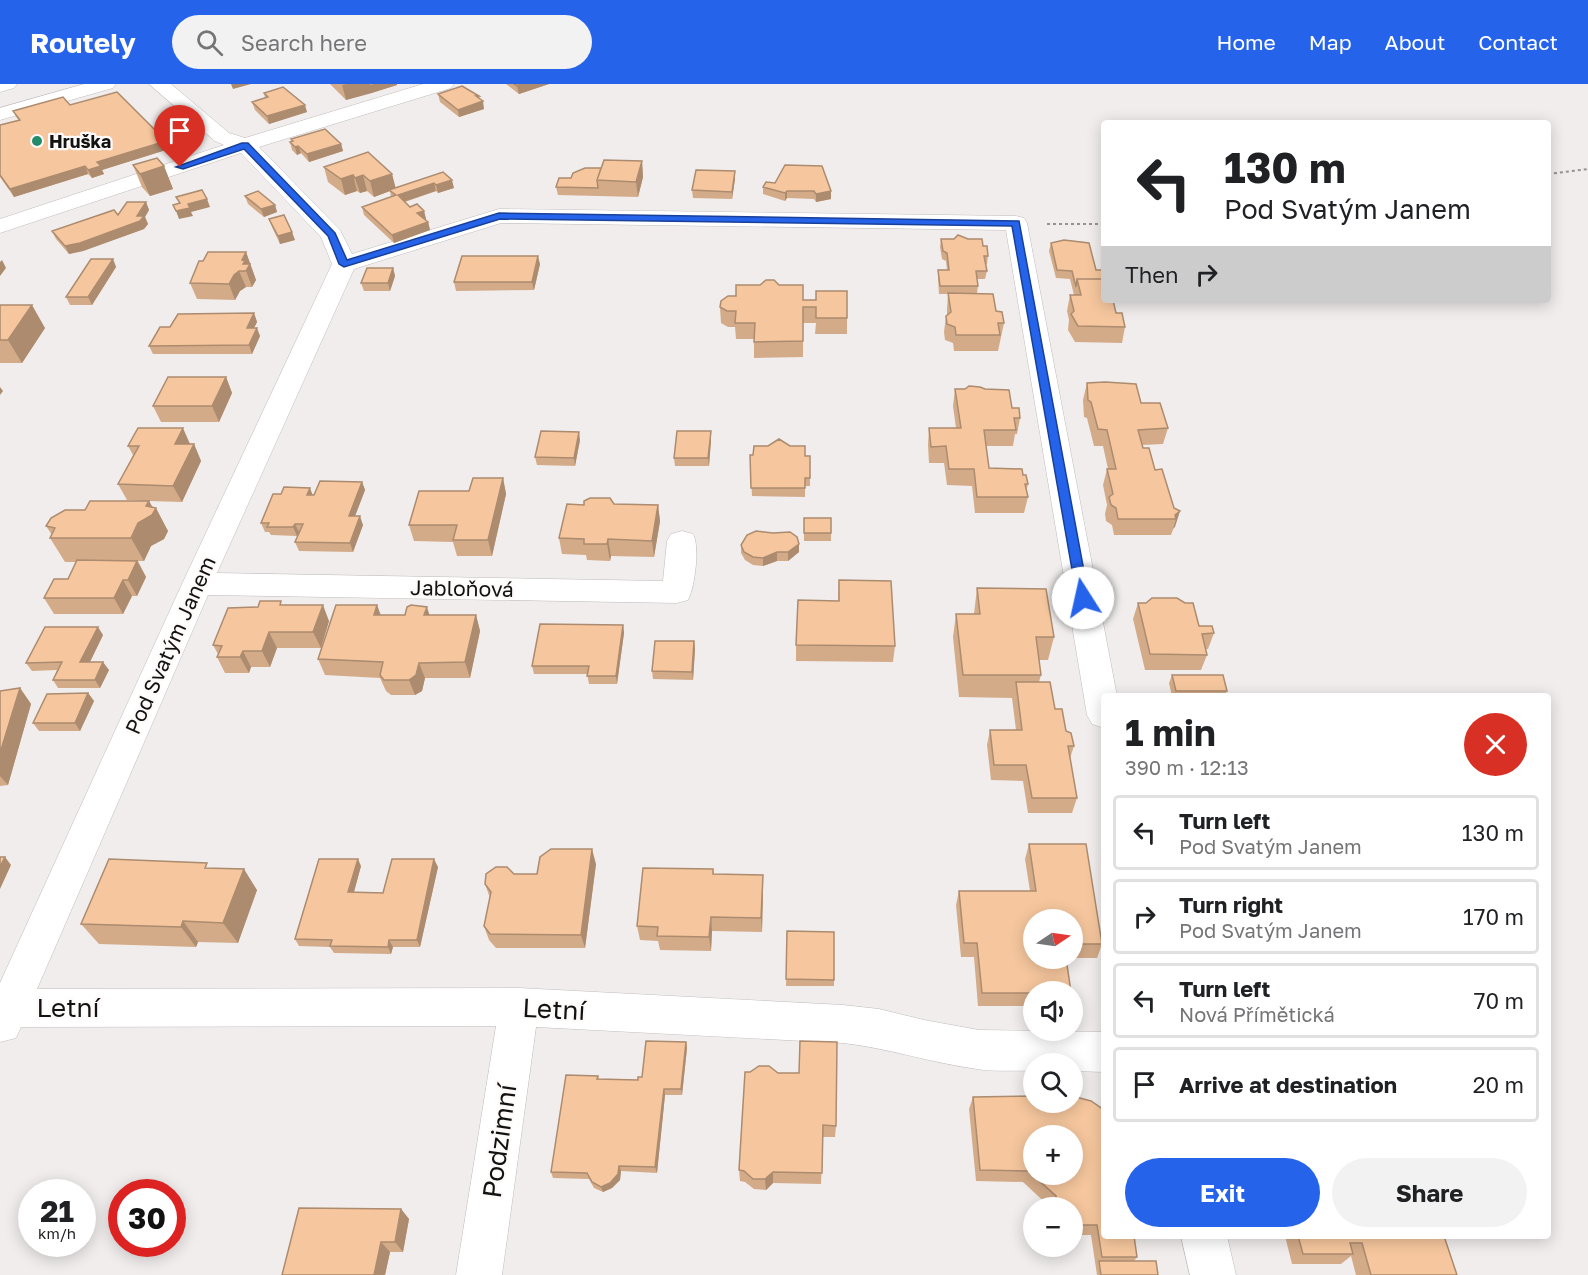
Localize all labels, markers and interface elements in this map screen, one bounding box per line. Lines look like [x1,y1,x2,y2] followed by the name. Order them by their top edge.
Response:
[172,15,592,69] search box
[30,26,136,59] text: Routely
[193,26,226,59] icon: search
[241,29,367,56] text: Search here
[1216,29,1276,55] text: Home
[1309,29,1352,55] text: Map
[1385,29,1445,55] text: About
[1478,29,1558,55] text: Contact
[154,105,205,167] pin
[163,114,196,147] icon: arrive
[49,130,111,152] place label: Hruška
[30,134,44,148] marker: Hruška
[1224,142,1346,192] text: 130 m
[1125,144,1203,222] icon: left
[1224,193,1471,225] text: Pod Svatým Janem
[1190,258,1223,291] icon: right
[1125,261,1178,288] text: Then
[119,552,221,738] street label: Pod Svatým Janem
[1051,566,1115,630] position arrow
[410,574,514,602] street label: Jabloňová
[1125,711,1216,754] text: 1 min
[1464,713,1527,776] button: close
[1125,755,1249,779] text: 390 m · 12:13
[1179,807,1270,834] text: Turn left
[1128,816,1161,849] icon: left
[1462,819,1524,846] text: 130 m
[1179,834,1362,858] text: Pod Svatým Janem
[1179,891,1283,918] text: Turn right
[1128,900,1161,933] icon: right
[1463,903,1524,930] text: 170 m
[1023,909,1083,969] north arrow
[1023,909,1083,1257] map controls
[1179,918,1362,942] text: Pod Svatým Janem
[1179,975,1270,1002] text: Turn left
[1023,981,1083,1041] button: sound
[1128,984,1161,1017] icon: left
[1474,987,1524,1014] text: 70 m
[37,992,102,1023] street label: Letní
[522,992,588,1026] street label: Letní
[1179,1002,1335,1026] text: Nová Přímětická
[1023,1053,1083,1113] button: search
[1128,1068,1161,1101] icon: arrive
[1179,1071,1397,1098] text: Arrive at destination
[1473,1071,1524,1098] text: 20 m
[476,1080,523,1200] street label: Podzimní
[1023,1125,1083,1185] button: +
[1125,1158,1320,1227] button: Exit
[1332,1158,1527,1227] button: Share
[108,1179,186,1257] speed limit sign: 30
[40,1193,74,1229] text: 21
[1023,1197,1083,1257] button: −
[38,1224,76,1242] text: km/h

